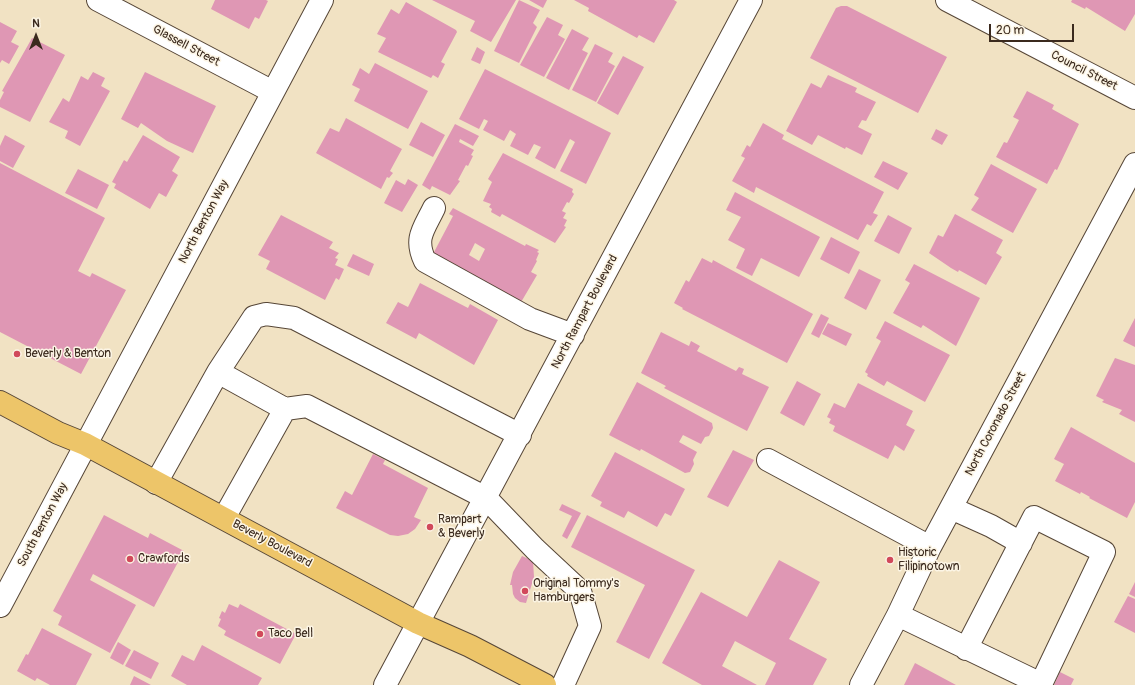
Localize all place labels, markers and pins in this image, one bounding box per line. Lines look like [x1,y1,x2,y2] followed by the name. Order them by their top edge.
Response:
[25,347,111,361] place label: Beverly & Benton
[12,349,22,359] marker: Beverly & Benton
[438,513,484,541] place label: Rampart & Beverly
[425,522,435,532] marker: Rampart & Beverly
[898,546,960,574] place label: Historic Filipinotown
[138,552,189,566] place label: Crawfords
[125,554,135,564] marker: Crawfords
[885,555,895,565] marker: Historic Filipinotown
[533,577,619,605] place label: Original Tommy's Hamburgers
[520,586,530,596] marker: Original Tommy's Hamburgers
[268,627,313,641] place label: Taco Bell
[255,629,265,639] marker: Taco Bell

